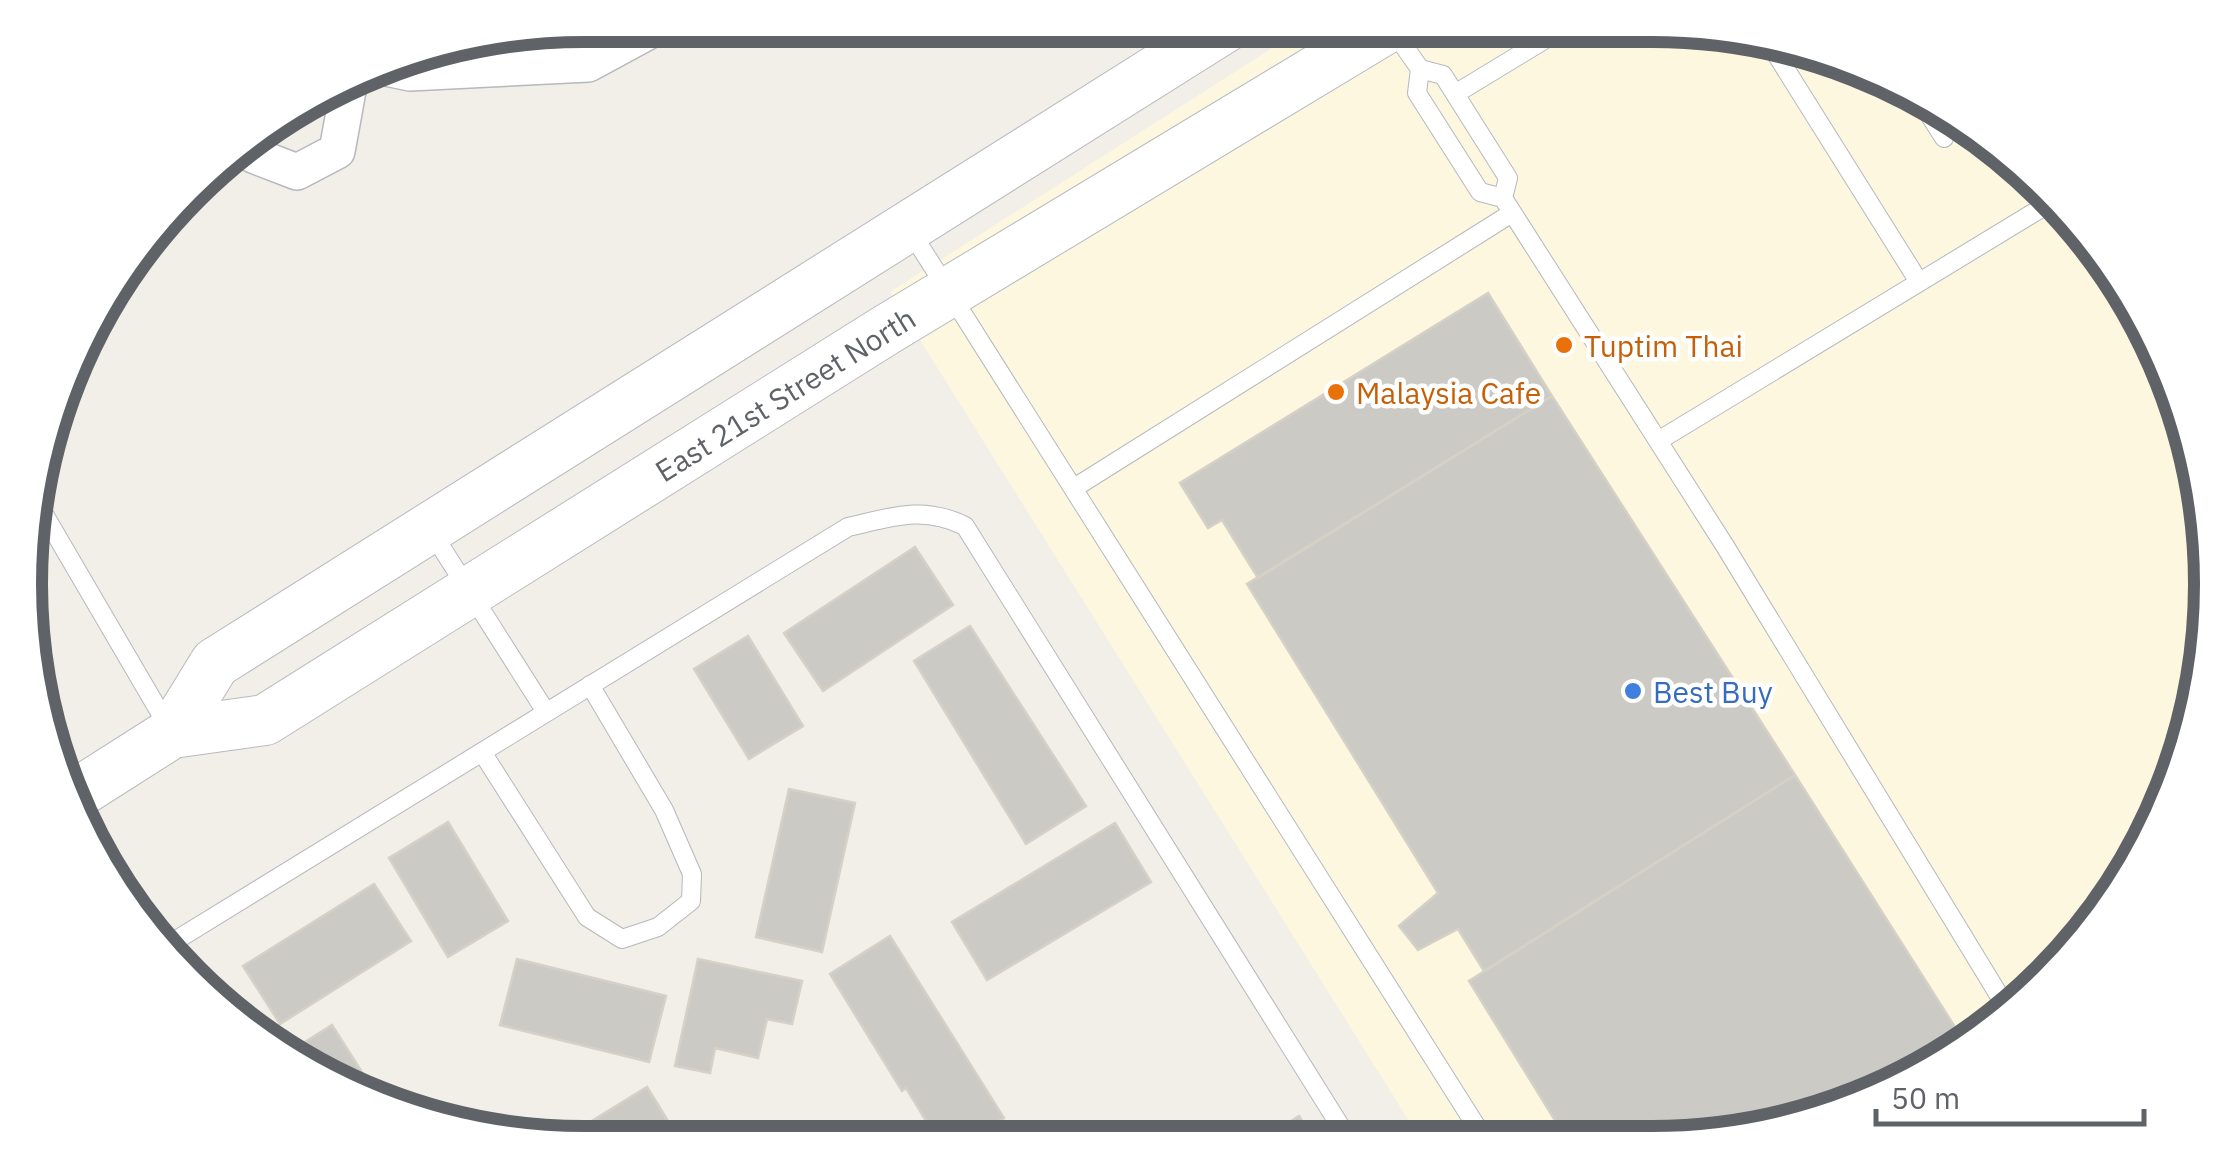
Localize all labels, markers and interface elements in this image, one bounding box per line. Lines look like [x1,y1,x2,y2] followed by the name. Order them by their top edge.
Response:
[648,298,922,490] street label: East 21st Street North
[1584,326,1743,365] place label: Tuptim Thai
[1553,334,1575,356] marker: Tuptim Thai
[1356,373,1541,412] place label: Malaysia Cafe
[1325,381,1347,403] marker: Malaysia Cafe
[1653,672,1773,711] place label: Best Buy
[1622,680,1644,702] marker: Best Buy
[1876,1064,2144,1126] scale bar
[1891,1078,1960,1117] text: 50 m

